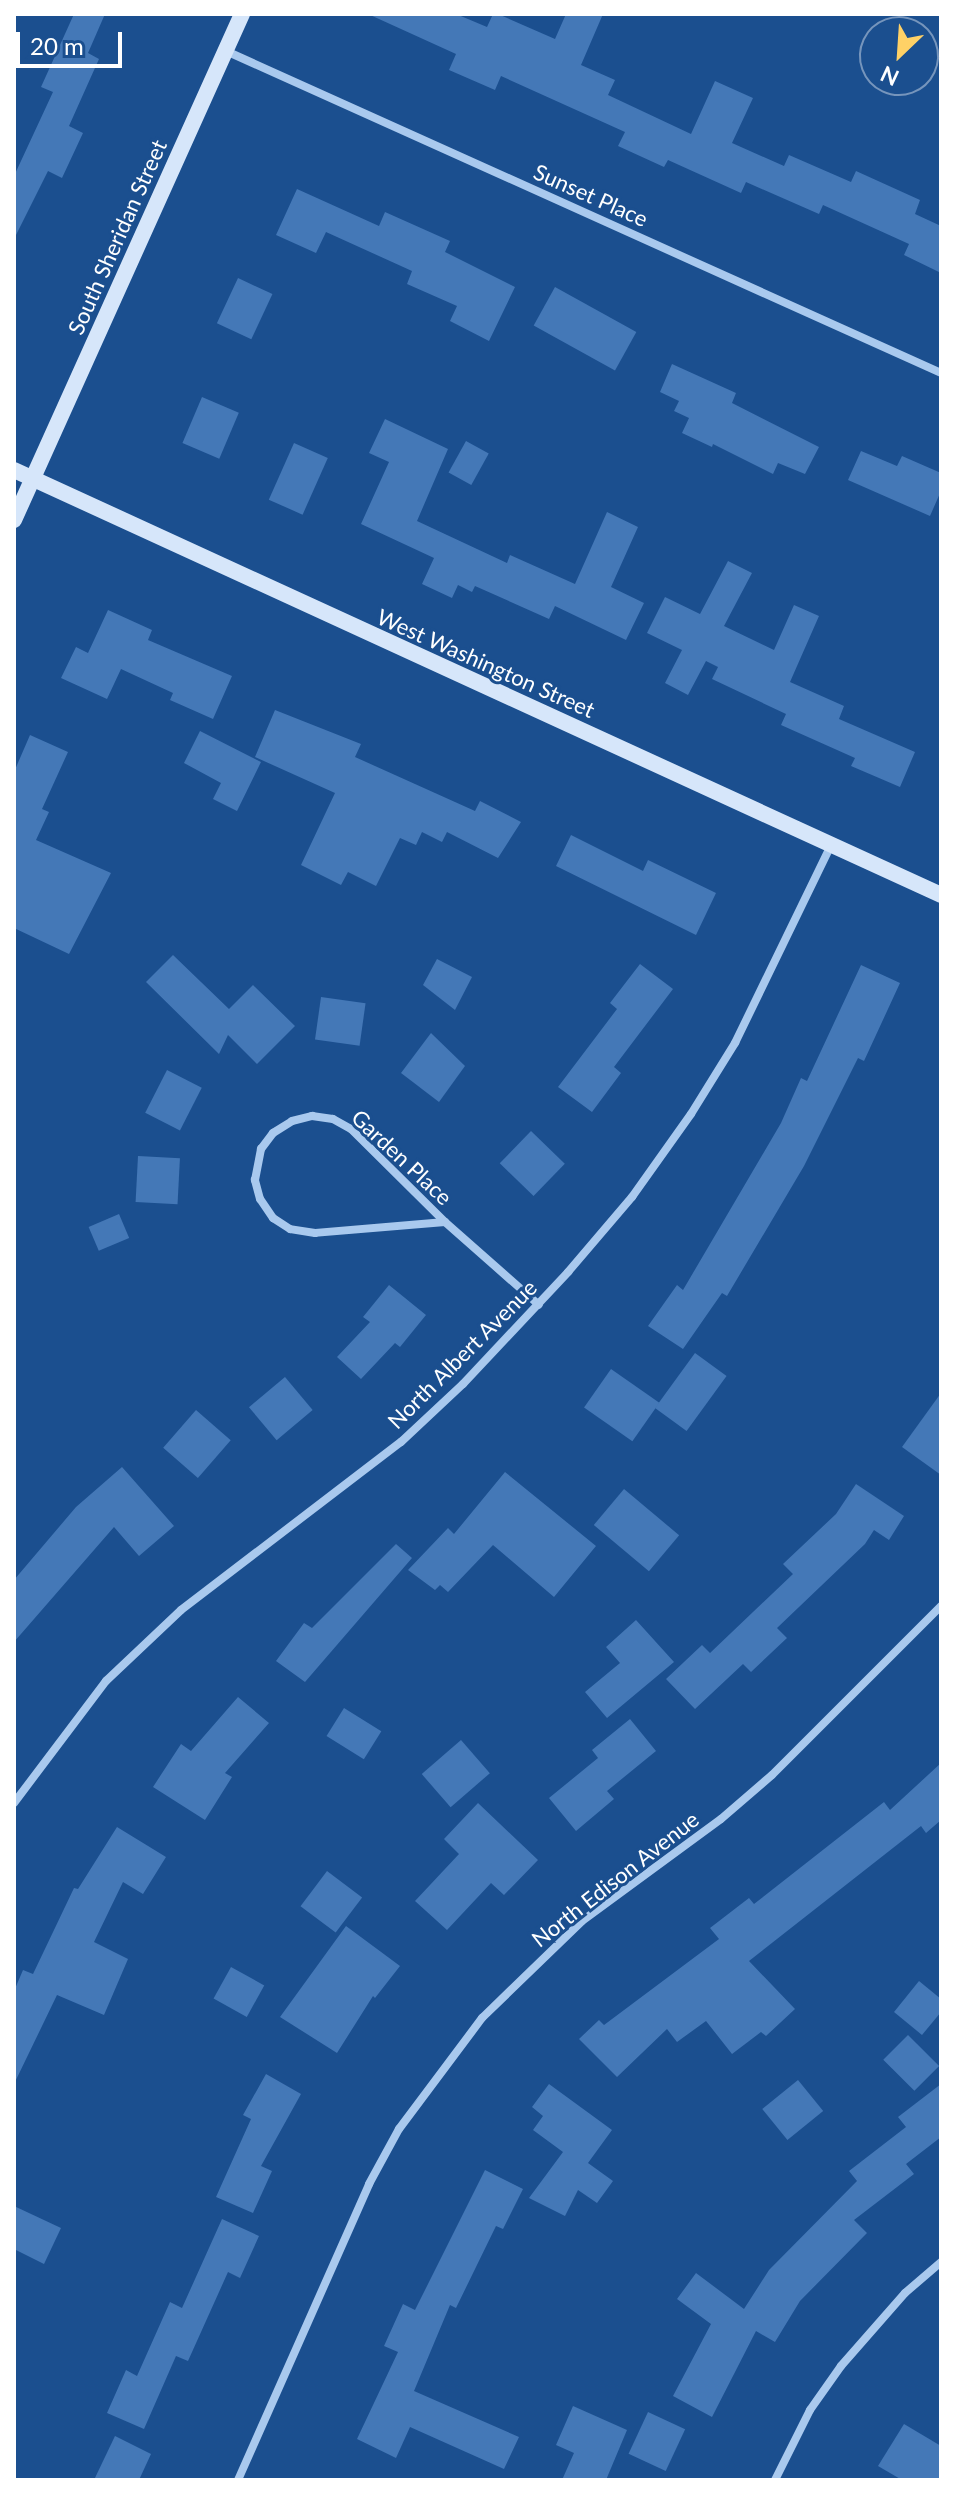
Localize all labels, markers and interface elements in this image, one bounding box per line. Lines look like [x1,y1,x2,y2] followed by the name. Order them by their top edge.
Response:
[20,16,126,66] scale bar
[859,16,939,96] north arrow
[30,31,84,60] text: 20 m
[876,61,903,92] text: N
[62,136,172,338] street label: South Sheridan Street
[530,158,652,232] street label: Sunset Place
[373,603,599,723] street label: West Washington Street
[346,1104,458,1210] street label: Garden Place
[382,1274,542,1434] street label: North Albert Avenue
[526,1805,704,1953] street label: North Edison Avenue

